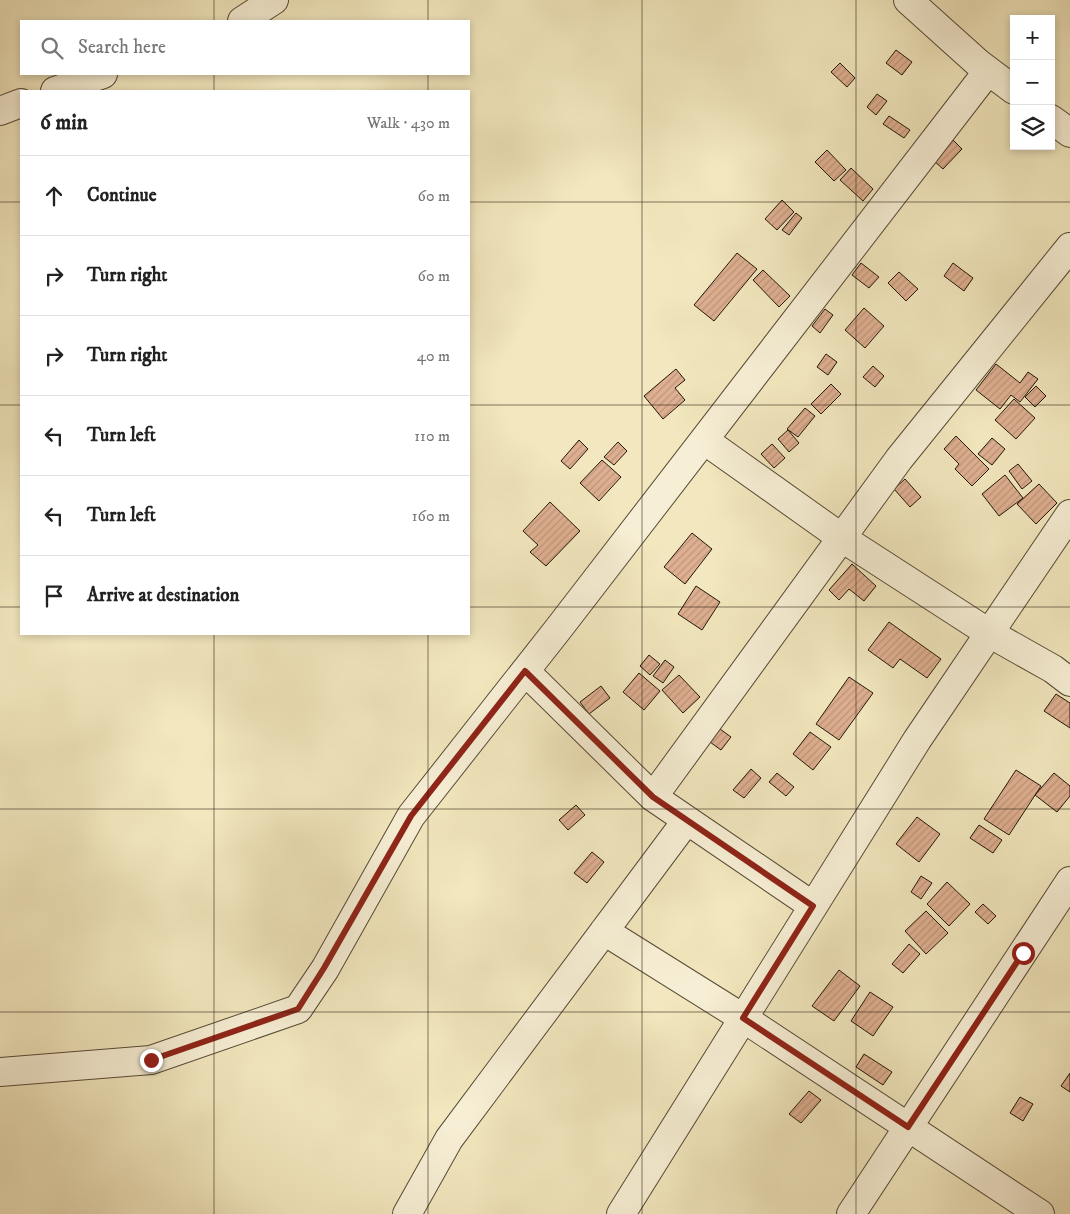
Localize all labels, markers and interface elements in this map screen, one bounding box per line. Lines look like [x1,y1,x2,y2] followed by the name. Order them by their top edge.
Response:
[1010,15,1055,150] map controls
[1010,15,1055,60] button: +
[20,20,470,75] search box
[38,34,66,62] icon: search
[78,36,166,59] text: Search here
[1010,60,1055,105] button: −
[1010,105,1055,150] button: layers
[40,110,88,136] text: 6 min
[367,113,450,133] text: Walk · 430 m
[40,182,68,210] icon: ahead
[87,184,157,207] text: Continue
[418,186,450,206] text: 60 m
[40,262,68,290] icon: right
[87,264,167,287] text: Turn right
[418,266,450,286] text: 60 m
[40,342,68,370] icon: right
[87,344,167,367] text: Turn right
[417,346,450,366] text: 40 m
[40,422,68,450] icon: left
[87,424,156,447] text: Turn left
[414,426,450,446] text: 110 m
[40,502,68,530] icon: left
[87,504,156,527] text: Turn left
[412,506,450,526] text: 160 m
[40,582,68,610] icon: arrive
[87,584,239,607] text: Arrive at destination
[1012,942,1035,965] route start
[140,1049,163,1072] route end

